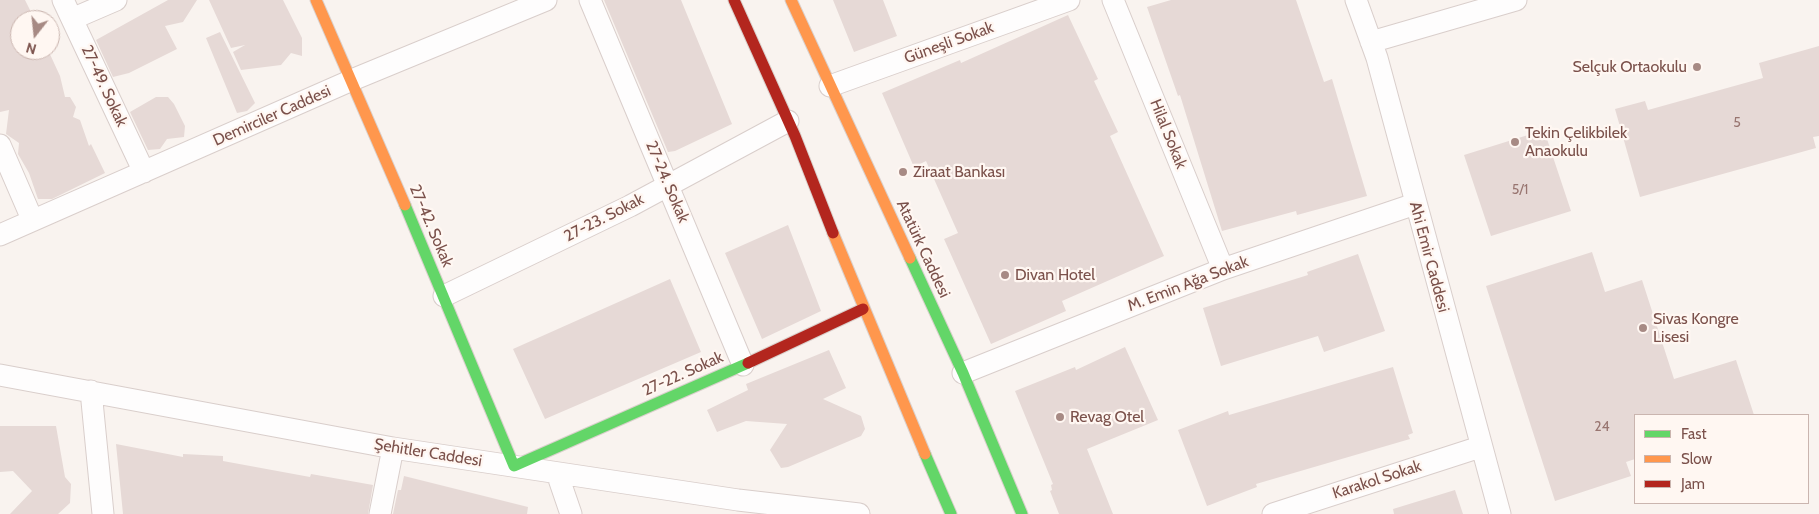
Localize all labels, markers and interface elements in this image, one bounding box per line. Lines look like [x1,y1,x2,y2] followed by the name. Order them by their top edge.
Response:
[10,10,60,60] north arrow
[902,18,996,68] street label: Güneşli Sokak
[24,38,38,58] text: N
[77,42,131,130] street label: 27-49. Sokak
[1573,57,1687,77] place label: Selçuk Ortaokulu
[1691,61,1703,73] marker: Selçuk Ortaokulu
[210,81,334,151] street label: Demirciler Caddesi
[1145,96,1191,172] street label: Hilal Sokak
[1733,115,1741,131] house number: 5
[1525,123,1627,161] place label: Tekin Çelikbilek Anaokulu
[1509,136,1521,148] marker: Tekin Çelikbilek Anaokulu
[641,138,693,226] street label: 27-24. Sokak
[913,162,1005,182] place label: Ziraat Bankası
[897,166,909,178] marker: Ziraat Bankası
[405,182,457,270] street label: 27-42. Sokak
[1512,182,1528,198] house number: 5/1
[561,190,647,246] street label: 27-23. Sokak
[892,197,954,301] street label: Atatürk Caddesi
[1405,200,1453,314] street label: Ahi Emir Caddesi
[1125,252,1251,316] street label: M. Emin Ağa Sokak
[1015,265,1095,285] place label: Divan Hotel
[999,269,1011,281] marker: Divan Hotel
[1653,309,1739,347] place label: Sivas Kongre Lisesi
[1637,322,1649,334] marker: Sivas Kongre Lisesi
[640,348,726,400] street label: 27-22. Sokak
[1070,407,1144,427] place label: Revag Otel
[1054,411,1066,423] marker: Revag Otel
[1634,414,1809,504] legend
[1594,419,1610,435] house number: 24
[1681,425,1706,443] text: Fast
[373,435,483,471] street label: Şehitler Caddesi
[1681,450,1712,468] text: Slow
[1330,457,1424,503] street label: Karakol Sokak
[1681,475,1705,493] text: Jam

